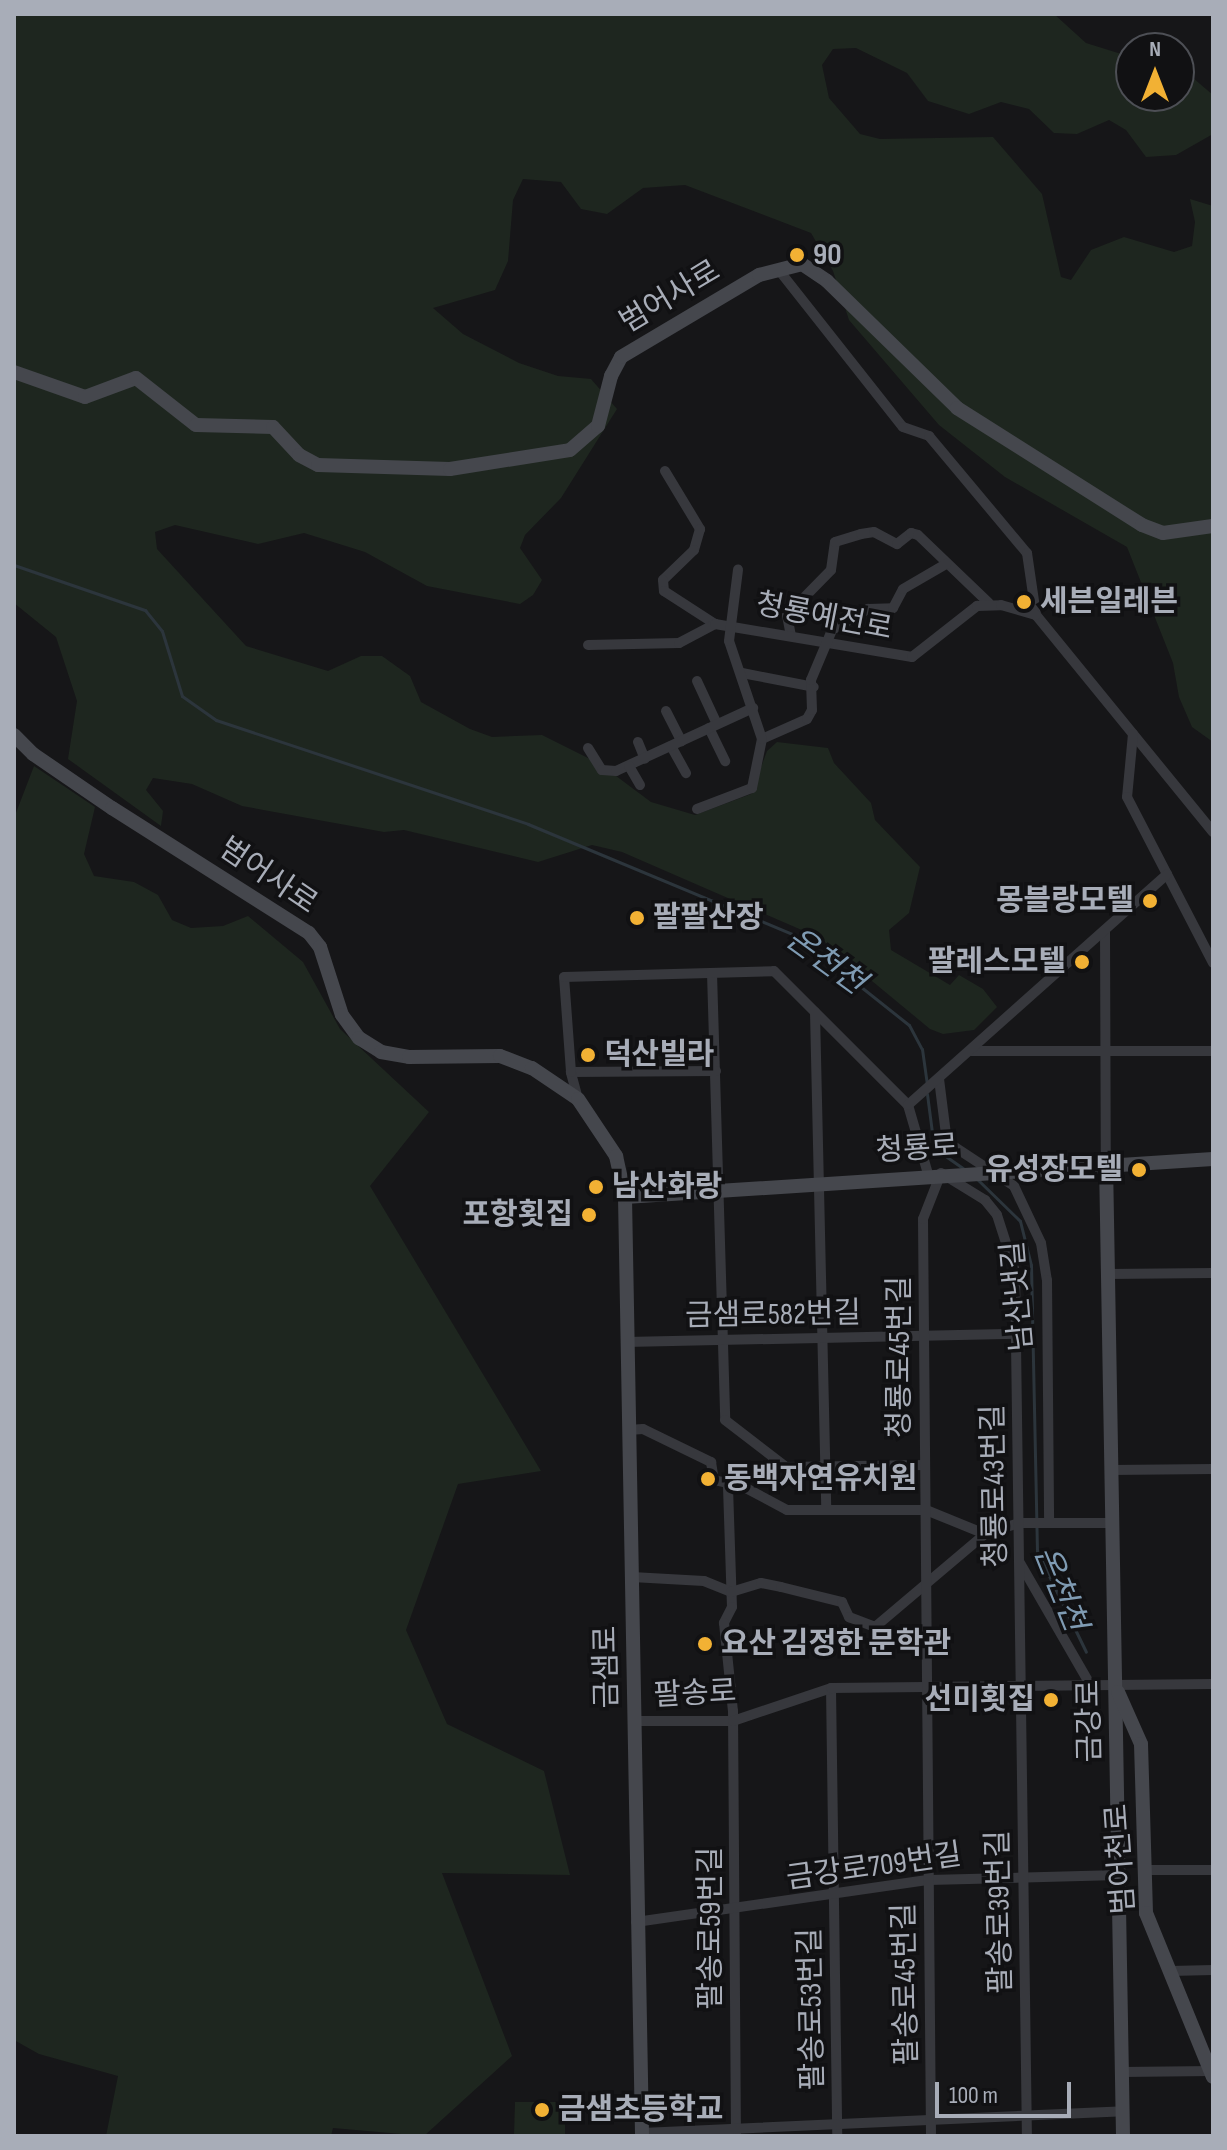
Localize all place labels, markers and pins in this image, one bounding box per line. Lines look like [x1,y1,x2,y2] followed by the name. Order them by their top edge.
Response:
[813,237,841,273] place label: 90
[788,246,806,264] marker: 90
[1040,584,1178,620] place label: 세븐일레븐
[1015,593,1033,611] marker: 세븐일레븐
[996,883,1134,919] place label: 몽블랑모텔
[1141,892,1159,910] marker: 몽블랑모텔
[653,900,763,936] place label: 팔팔산장
[628,909,646,927] marker: 팔팔산장
[928,944,1066,980] place label: 팔레스모텔
[1073,953,1091,971] marker: 팔레스모텔
[604,1037,714,1073] place label: 덕산빌라
[579,1046,597,1064] marker: 덕산빌라
[985,1152,1123,1188] place label: 유성장모텔
[1130,1161,1148,1179] marker: 유성장모텔
[612,1169,722,1205] place label: 남산화랑
[587,1178,605,1196] marker: 남산화랑
[463,1197,573,1233] place label: 포항횟집
[580,1206,598,1224] marker: 포항횟집
[724,1461,917,1497] place label: 동백자연유치원
[699,1470,717,1488] marker: 동백자연유치원
[721,1626,951,1662] place label: 요산 김정한 문학관
[696,1635,714,1653] marker: 요산 김정한 문학관
[925,1682,1035,1718] place label: 선미횟집
[1042,1691,1060,1709] marker: 선미횟집
[558,2092,724,2128] place label: 금샘초등학교
[533,2101,551,2119] marker: 금샘초등학교

